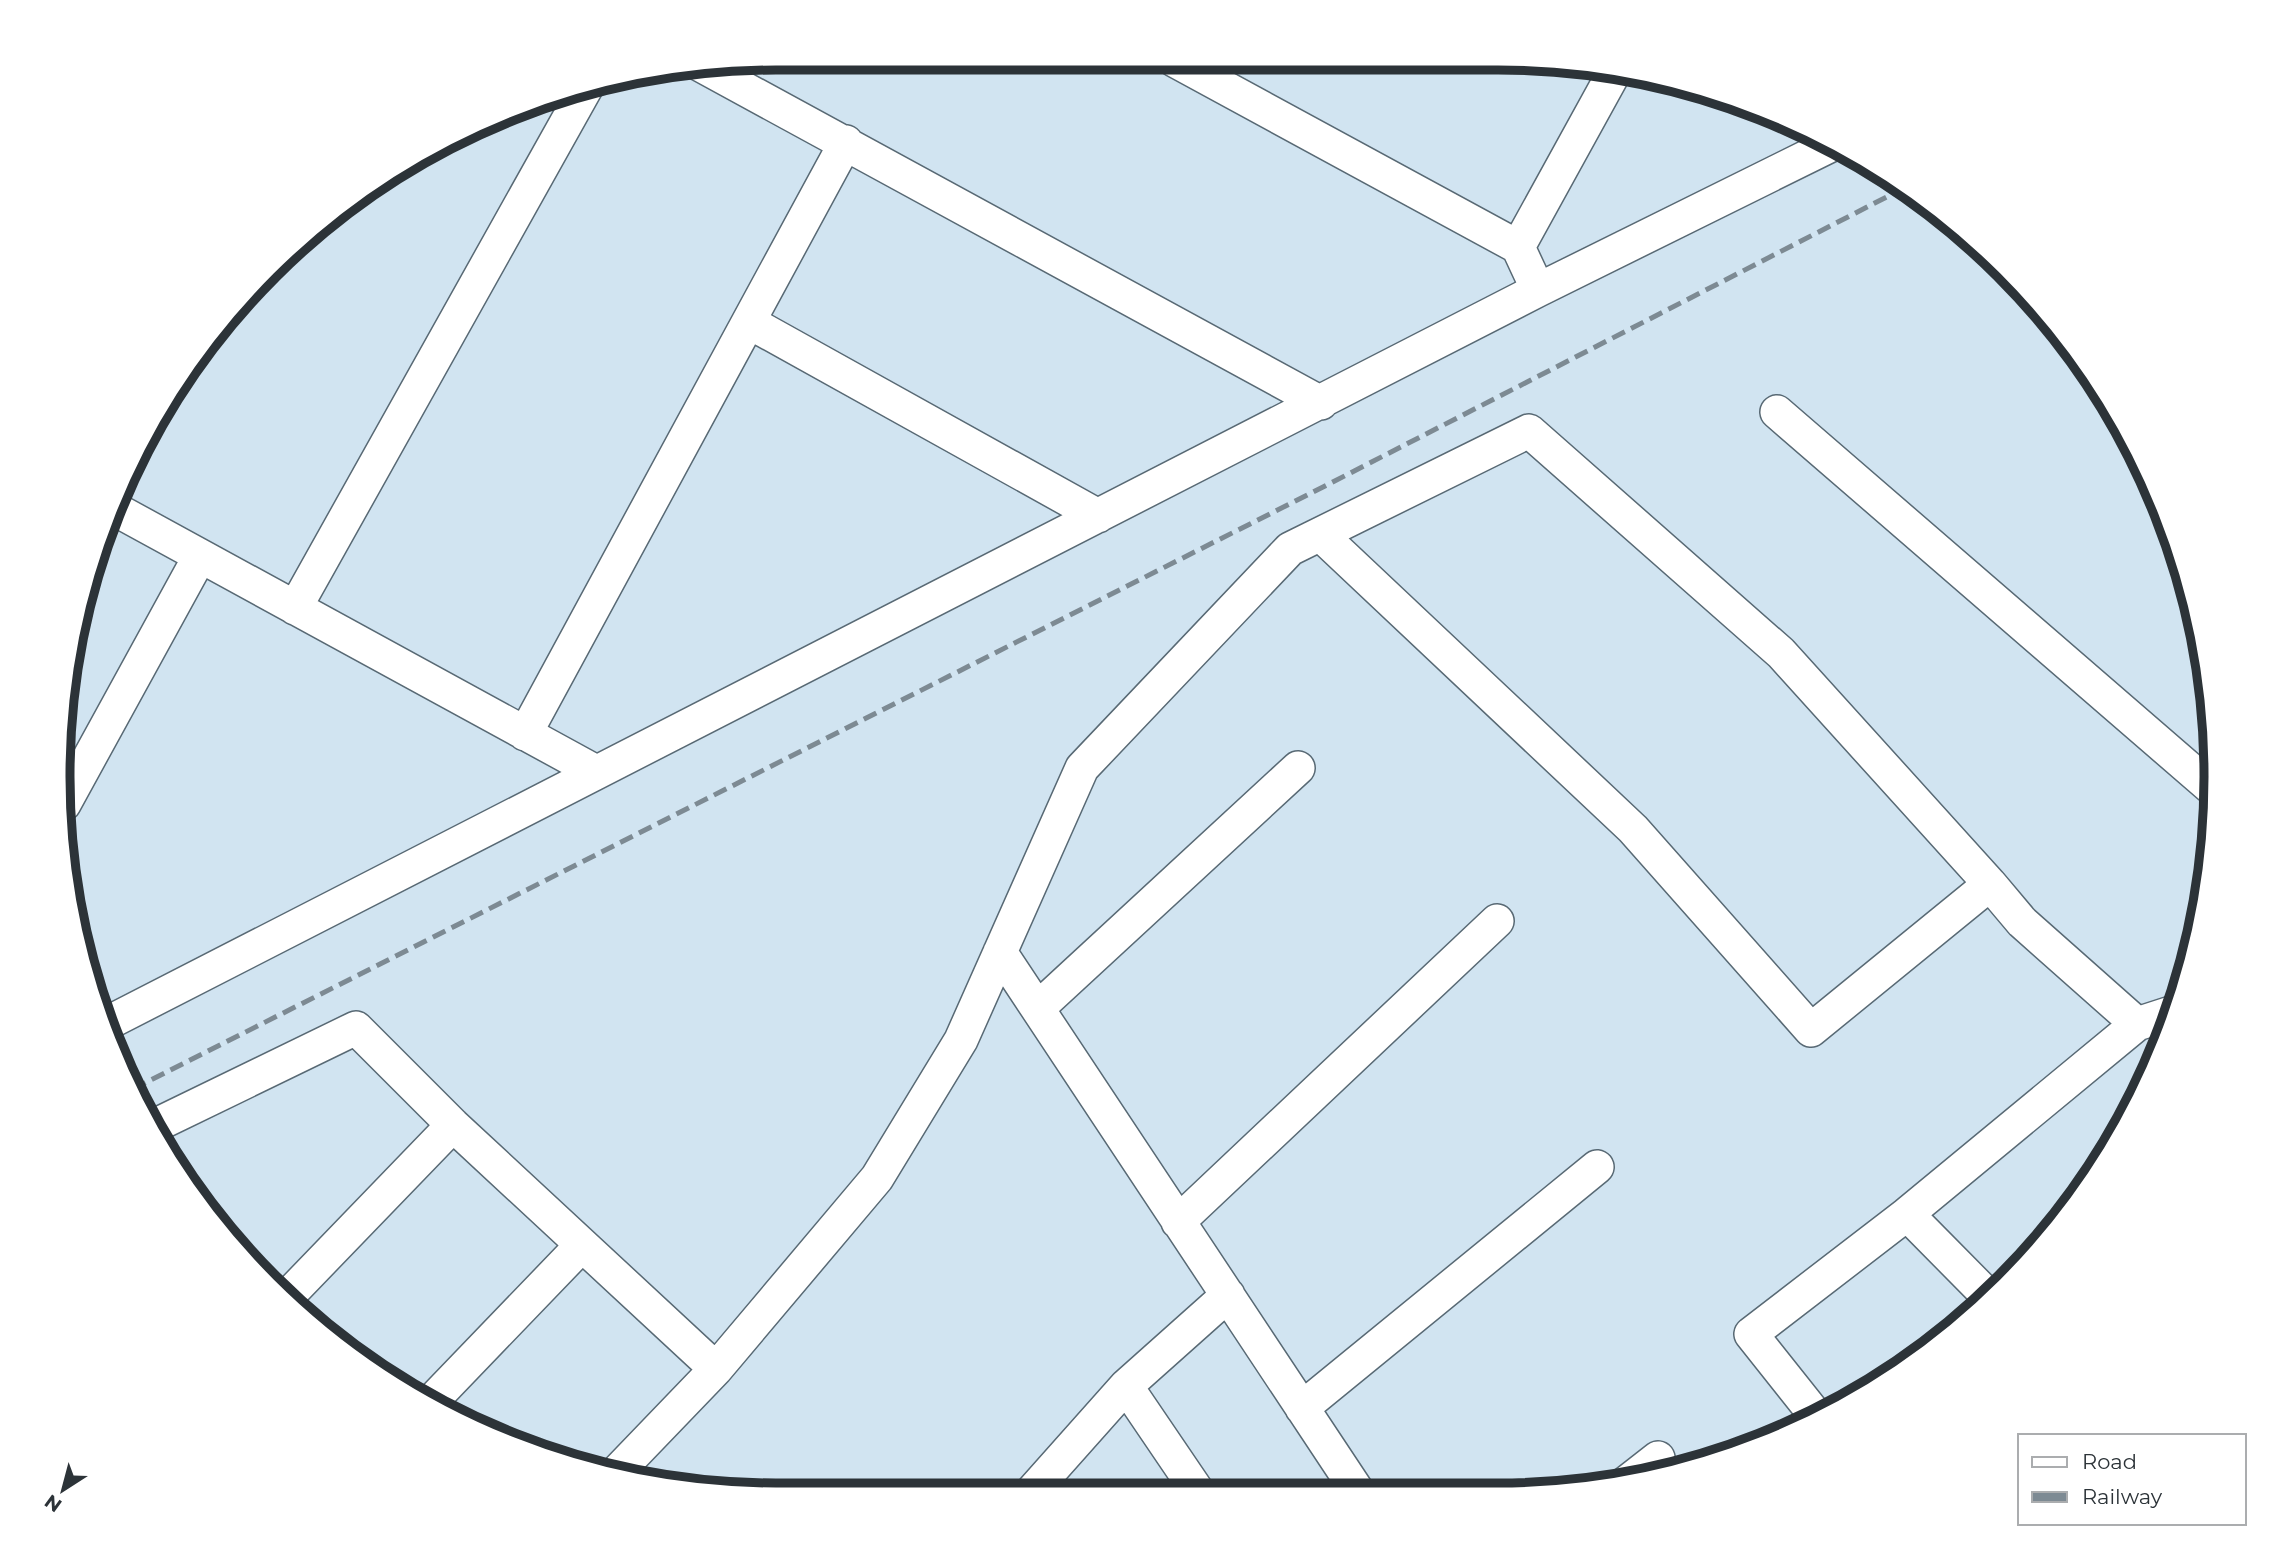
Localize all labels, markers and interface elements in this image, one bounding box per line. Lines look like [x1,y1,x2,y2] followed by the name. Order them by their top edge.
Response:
[2018,1434,2246,1525] legend
[2082,1449,2137,1474] text: Road
[28,1455,98,1525] north arrow
[2082,1484,2163,1509] text: Railway
[40,1490,66,1517] text: N

